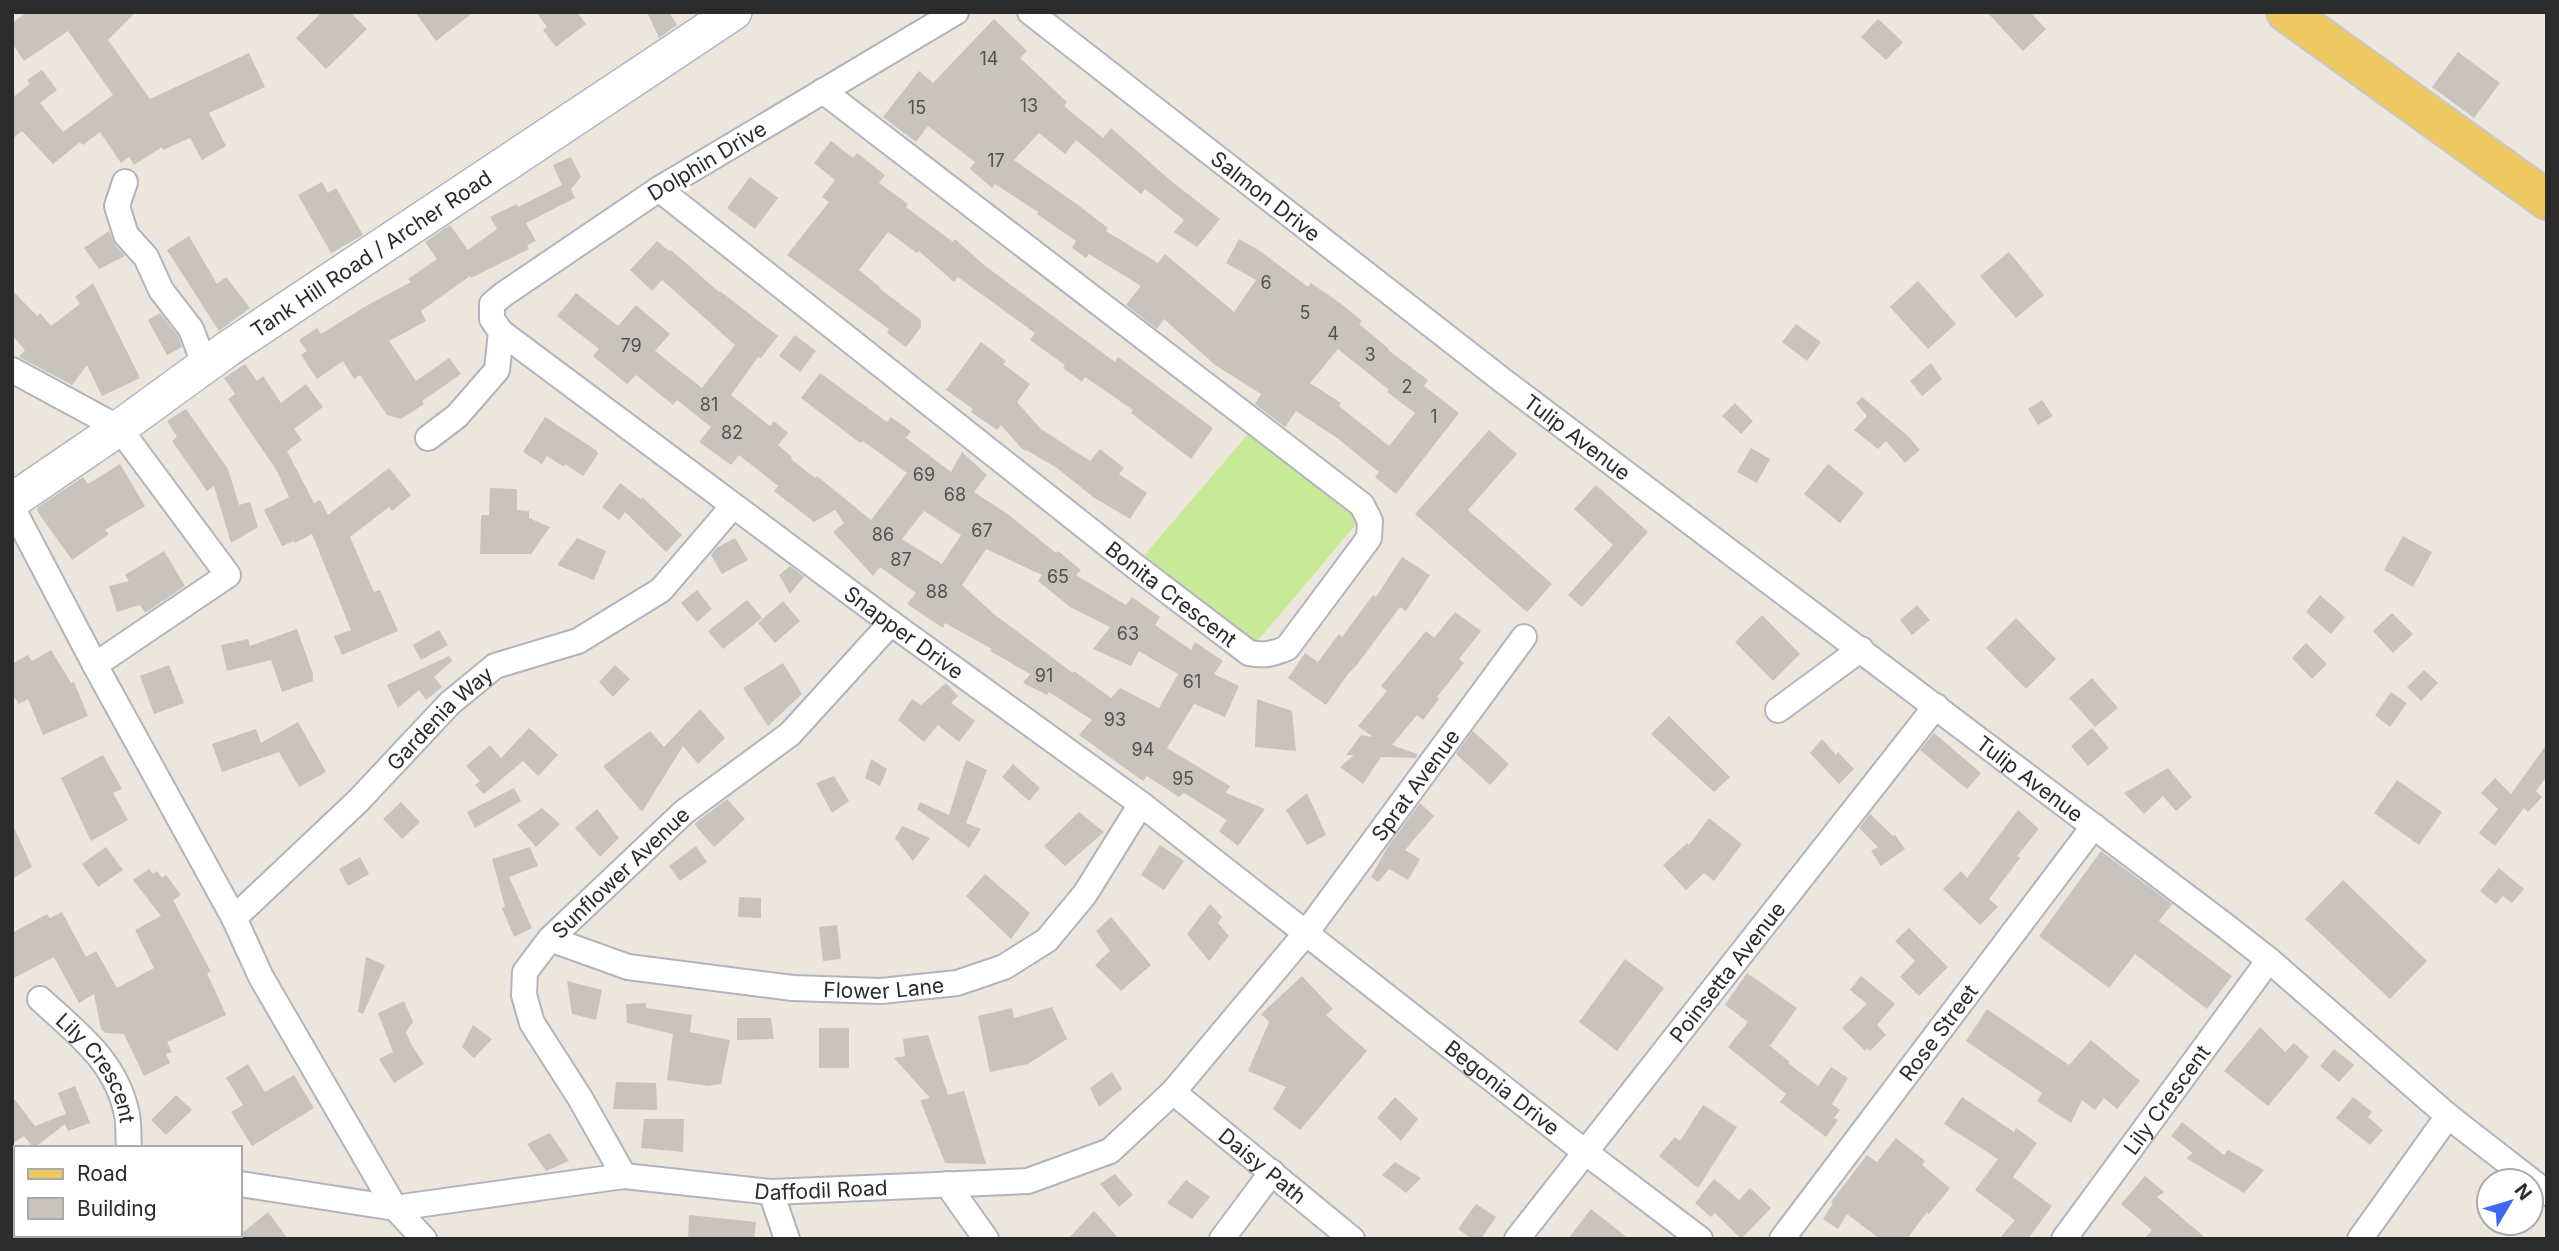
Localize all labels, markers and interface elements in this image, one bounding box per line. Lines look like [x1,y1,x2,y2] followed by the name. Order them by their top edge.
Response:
[980,48,998,69] house number: 14
[1020,95,1038,116] house number: 13
[908,97,926,118] house number: 15
[643,116,771,206] street label: Dolphin Drive
[1206,145,1325,246] street label: Salmon Drive
[987,150,1005,171] house number: 17
[246,165,496,343] street label: Tank Hill Road / Archer Road
[1260,272,1272,293] house number: 6
[1300,302,1310,323] house number: 5
[1327,323,1339,344] house number: 4
[620,335,642,356] house number: 79
[1364,344,1376,365] house number: 3
[1402,376,1412,397] house number: 2
[1519,389,1636,485] street label: Tulip Avenue
[700,394,718,415] house number: 81
[1430,406,1438,427] house number: 1
[721,422,743,443] house number: 82
[913,464,935,485] house number: 69
[944,484,966,505] house number: 68
[971,520,993,541] house number: 67
[872,524,894,545] house number: 86
[1101,536,1242,652] street label: Bonita Crescent
[890,549,912,570] house number: 87
[1047,566,1069,587] house number: 65
[840,580,969,684] street label: Snapper Drive
[926,581,948,602] house number: 88
[1117,623,1139,644] house number: 63
[381,661,498,775] street label: Gardenia Way
[1035,665,1053,686] house number: 91
[1183,671,1201,692] house number: 61
[1104,709,1126,730] house number: 93
[1366,724,1464,846] street label: Sprat Avenue
[1972,730,2088,827] street label: Tulip Avenue
[1132,739,1154,760] house number: 94
[1172,768,1194,789] house number: 95
[546,801,694,943] street label: Sunflower Avenue
[1664,897,1790,1047] street label: Poinsetta Avenue
[823,972,945,1004] street label: Flower Lane
[1894,979,1983,1086] street label: Rose Street
[51,1007,141,1124] street label: Lily Crescent
[1440,1035,1565,1140] street label: Begonia Drive
[2118,1040,2215,1159] street label: Lily Crescent
[1214,1123,1311,1209] street label: Daisy Path
[14,1146,242,1237] legend
[77,1161,128,1186] text: Road
[2475,1167,2545,1237] north arrow
[753,1175,888,1205] street label: Daffodil Road
[2509,1179,2537,1205] text: N
[77,1196,157,1221] text: Building

